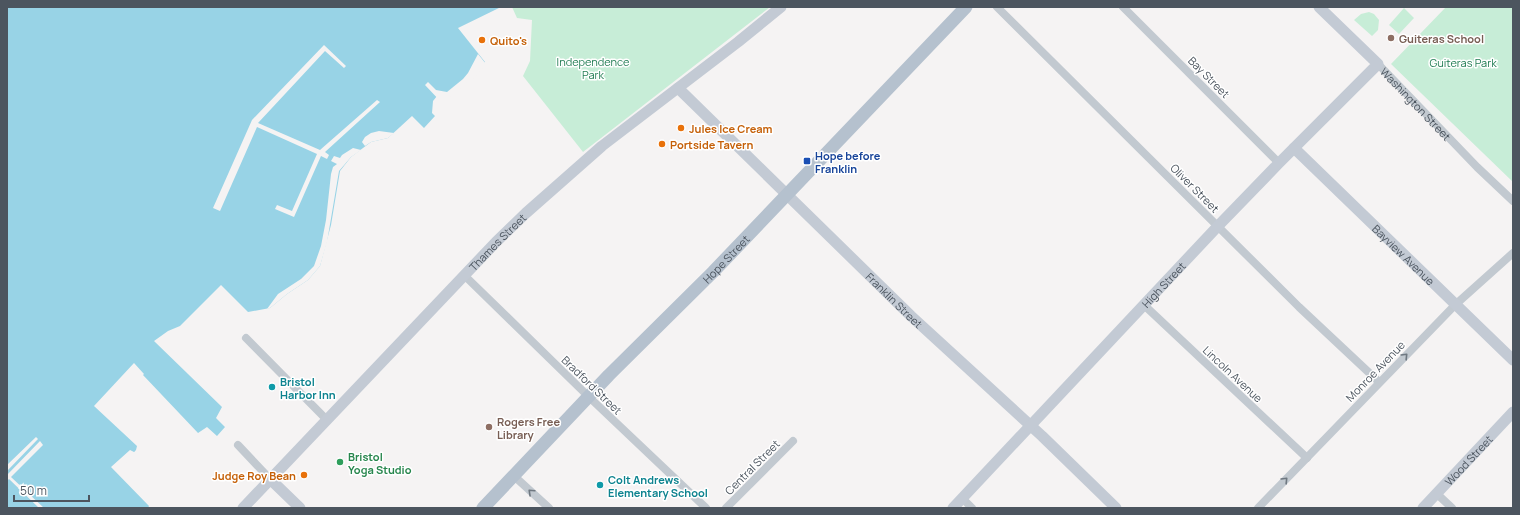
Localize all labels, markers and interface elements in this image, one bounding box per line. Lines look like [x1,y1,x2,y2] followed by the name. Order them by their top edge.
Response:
[1399,31,1484,46] place label: Guiteras School
[490,33,527,48] place label: Quito's
[1386,33,1396,43] marker: Guiteras School
[477,35,487,45] marker: Quito's
[1185,53,1233,101] street label: Bay Street
[557,54,630,82] park label: Independence Park
[1429,55,1497,70] park label: Guiteras Park
[1378,64,1455,143] street label: Washington Street
[689,121,773,136] place label: Jules Ice Cream
[676,123,686,133] marker: Jules Ice Cream
[670,137,753,152] place label: Portside Tavern
[657,139,667,149] marker: Portside Tavern
[815,148,881,176] place label: Hope before Franklin
[802,156,812,166] marker: Hope before Franklin
[1167,160,1223,216] street label: Oliver Street
[465,210,529,274] street label: Thames Street
[1370,221,1439,288] street label: Bayview Avenue
[699,231,752,286] street label: Hope Street
[1138,258,1188,310] street label: High Street
[863,269,926,331] street label: Franklin Street
[1342,337,1408,405] street label: Monroe Avenue
[1200,343,1266,406] street label: Lincoln Avenue
[559,352,625,418] street label: Bradford Street
[1400,353,1408,361] one-way arrow
[280,374,336,402] place label: Bristol Harbor Inn
[267,382,277,392] marker: Bristol Harbor Inn
[497,414,560,442] place label: Rogers Free Library
[484,422,494,432] marker: Rogers Free Library
[1441,431,1495,488] street label: Wood Street
[721,436,783,498] street label: Central Street
[348,449,412,477] place label: Bristol Yoga Studio
[335,457,345,467] marker: Bristol Yoga Studio
[212,468,296,483] place label: Judge Roy Bean
[299,470,309,480] marker: Judge Roy Bean
[608,472,708,500] place label: Colt Andrews Elementary School
[14,477,89,503] scale bar
[1280,477,1288,485] one-way arrow
[595,480,605,490] marker: Colt Andrews Elementary School
[20,482,47,499] text: 50 m
[528,489,536,497] one-way arrow

